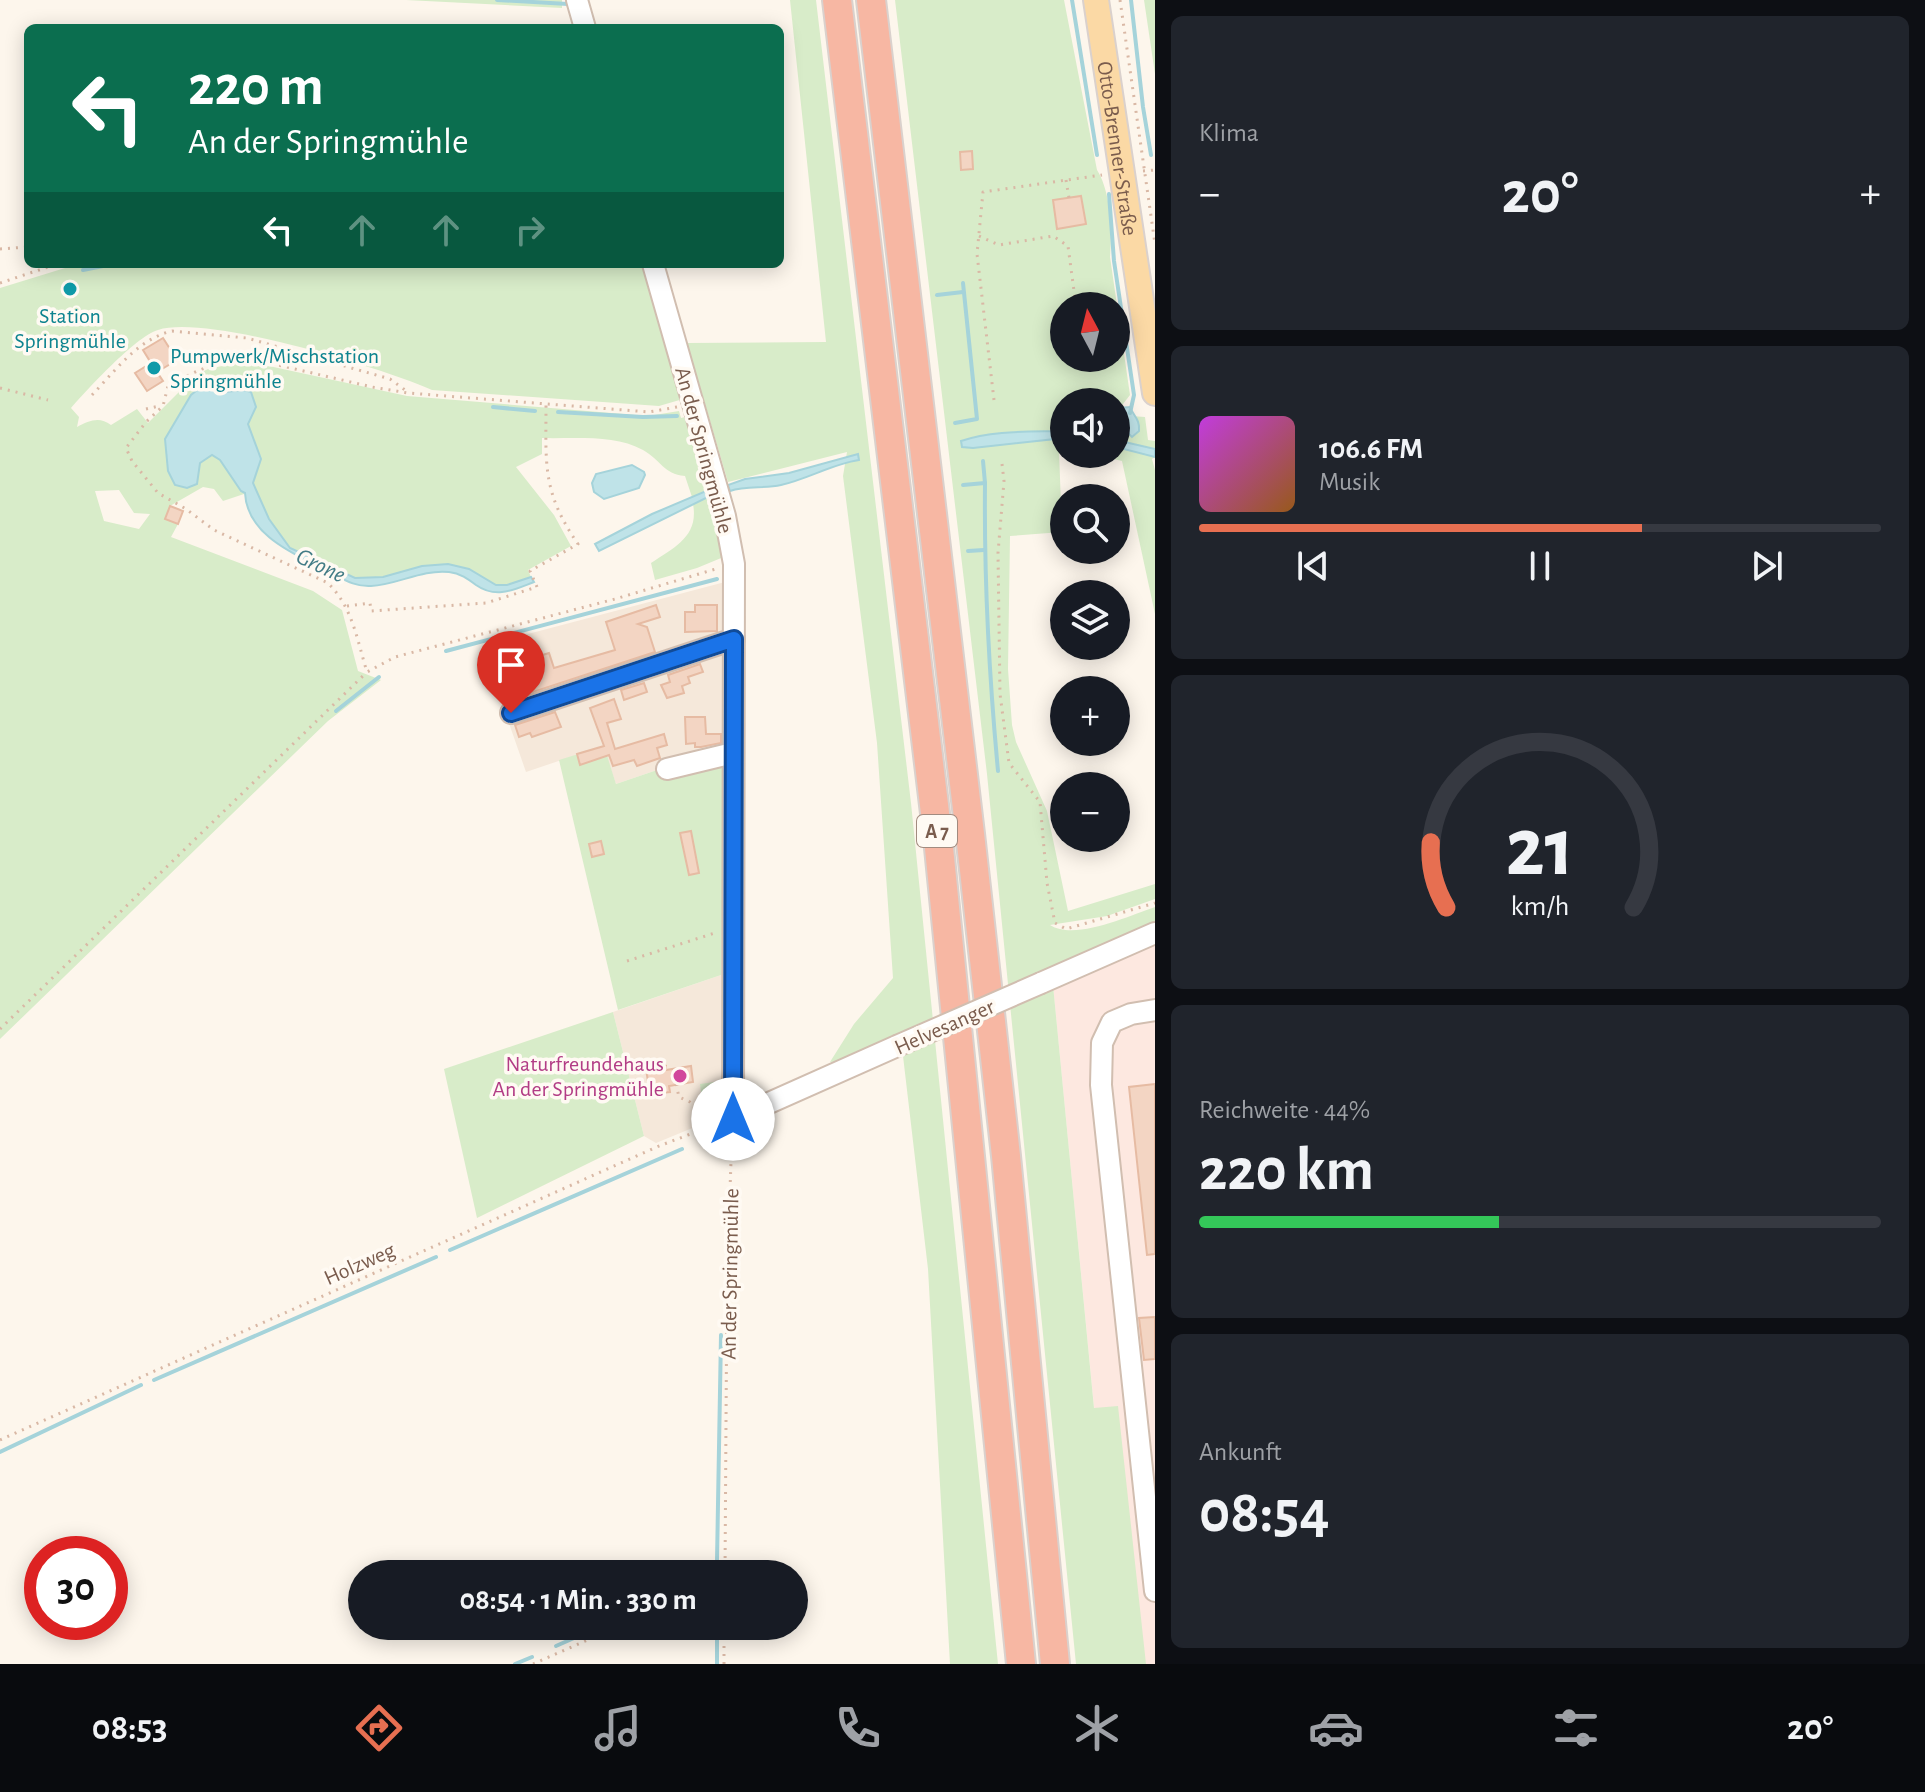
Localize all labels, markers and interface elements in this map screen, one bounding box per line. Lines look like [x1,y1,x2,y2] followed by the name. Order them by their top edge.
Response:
[56,56,160,160] icon: left
[188,59,324,115] text: 220 m
[1093,60,1141,237] street label: Otto-Brenner-Straße
[1199,120,1259,146] text: Klima
[188,124,469,160] text: An der Springmühle
[1501,164,1579,224] text: 20°
[1199,172,1220,216] text: −
[1860,172,1881,216] text: +
[256,208,300,252] icon: left
[340,208,384,252] icon: ahead
[424,208,468,252] icon: ahead
[508,208,552,252] icon: right
[61,280,79,298] marker: Station Springmühle
[1050,292,1130,372] north arrow
[1050,292,1130,852] map controls
[14,305,126,352] place label: Station Springmühle
[170,345,379,392] place label: Pumpwerk/Mischstation Springmühle
[145,359,163,377] marker: Pumpwerk/Mischstation Springmühle
[671,365,737,536] street label: An der Springmühle
[1050,388,1130,468] button: sound
[1319,434,1423,464] text: 106.6 FM
[1319,469,1380,495] text: Musik
[1050,484,1130,564] button: search
[292,544,349,588] water label: Grone
[1291,544,1335,588] icon: previous
[1518,544,1562,588] icon: pause
[1745,544,1789,588] icon: next
[1050,580,1130,660] button: layers
[477,631,545,713] pin
[489,643,533,687] icon: arrive
[1050,676,1130,756] button: +
[1050,772,1130,852] button: −
[1505,807,1575,891] text: 21
[917,815,957,847] road number: A 7
[1511,892,1569,921] text: km/h
[891,995,998,1059] street label: Helvesanger
[493,1053,664,1100] place label: Naturfreundehaus An der Springmühle
[671,1067,689,1085] marker: Naturfreundehaus An der Springmühle
[691,1077,775,1161] position arrow
[1199,1097,1370,1123] text: Reichweite · 44%
[1199,1141,1374,1201] text: 220 km
[718,1188,742,1360] street label: An der Springmühle
[321,1238,398,1289] street label: Holzweg
[1199,1439,1282,1465] text: Ankunft
[1199,1483,1330,1543] text: 08:54
[24,1536,128,1640] speed limit sign: 30
[459,1585,697,1615] text: 08:54 · 1 Min. · 330 m
[351,1700,407,1756] icon: directions
[590,1700,646,1756] icon: music
[830,1700,886,1756] icon: phone
[1069,1700,1125,1756] icon: climate
[1308,1700,1364,1756] icon: car
[1548,1700,1604,1756] icon: filters
[92,1710,168,1746] text: 08:53
[1787,1710,1833,1746] text: 20°

